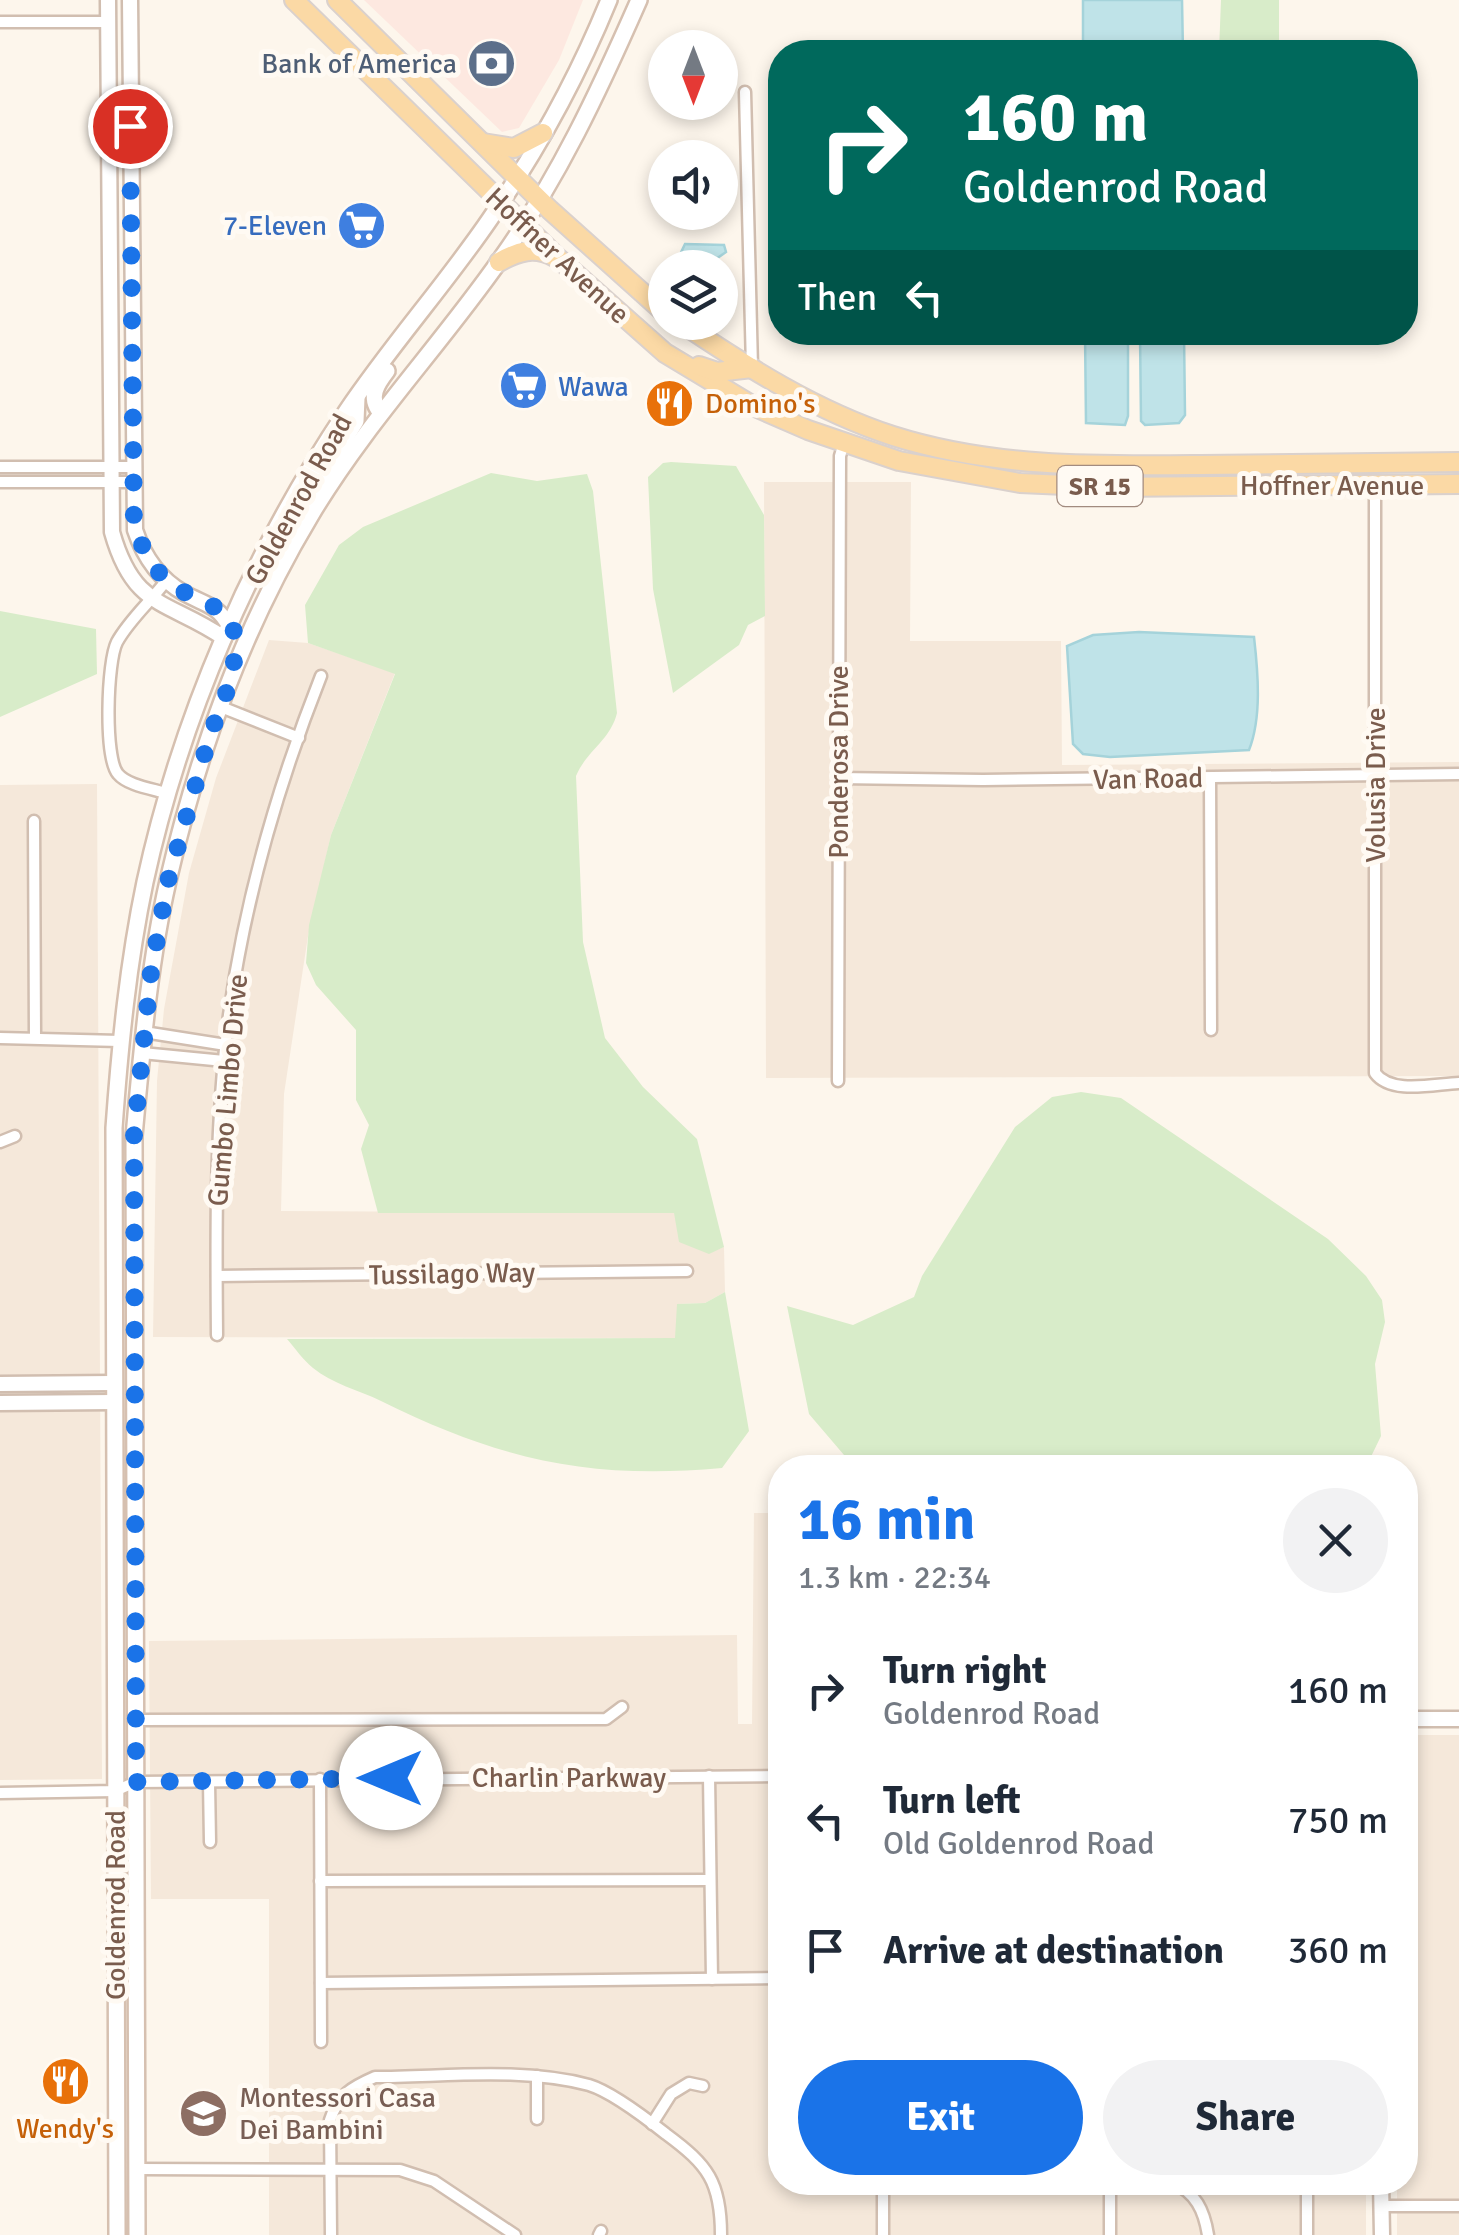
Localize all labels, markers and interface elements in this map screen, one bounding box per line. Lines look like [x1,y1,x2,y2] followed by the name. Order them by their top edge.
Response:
[648,30,738,120] north arrow
[648,30,738,340] map controls
[466,37,518,89] bank icon: Bank of America
[261,47,457,81] place label: Bank of America
[963,74,1148,160] text: 160 m
[798,80,928,210] icon: right
[88,84,173,169] pin
[103,99,158,154] icon: arrive
[648,140,738,230] button: sound
[963,160,1268,215] text: Goldenrod Road
[478,180,636,331] street label: Hoffner Avenue
[336,199,388,251] supermarket icon: 7-Eleven
[223,209,327,243] place label: 7-Eleven
[648,250,738,340] button: layers
[897,270,952,325] icon: left
[798,274,877,321] text: Then
[497,360,549,412] supermarket icon: Wawa
[558,370,629,404] place label: Wawa
[644,377,696,429] restaurant icon: Domino's
[705,387,815,421] place label: Domino's
[238,408,360,591] street label: Goldenrod Road
[1058,466,1142,506] road number: SR 15
[1240,469,1424,503] street label: Hoffner Avenue
[822,665,856,859] street label: Ponderosa Drive
[1359,707,1393,863] street label: Volusia Drive
[1092,761,1204,797] street label: Van Road
[201,972,255,1208] street label: Gumbo Limbo Drive
[368,1256,536,1292] street label: Tussilago Way
[798,1483,975,1557] text: 16 min
[1283,1488,1388,1593] button: close
[798,1558,991,1597] text: 1.3 km · 22:34
[883,1647,1047,1694] text: Turn right
[798,1663,853,1718] icon: right
[1288,1667,1388,1714] text: 160 m
[883,1694,1100,1733] text: Goldenrod Road
[339,1726,443,1830] position arrow
[472,1761,666,1795] street label: Charlin Parkway
[883,1777,1021,1824] text: Turn left
[798,1793,853,1848] icon: left
[1288,1797,1388,1844] text: 750 m
[99,1810,133,2000] street label: Goldenrod Road
[883,1824,1154,1863] text: Old Goldenrod Road
[798,1923,853,1978] icon: arrive
[883,1927,1224,1974] text: Arrive at destination
[1288,1927,1388,1974] text: 360 m
[39,2055,91,2107] restaurant icon: Wendy's
[798,2060,1083,2175] button: Exit
[1103,2060,1388,2175] button: Share
[239,2081,436,2147] place label: Montessori Casa Dei Bambini
[178,2087,230,2139] school or university icon: Montessori Casa Dei Bambini
[16,2112,114,2146] place label: Wendy's

